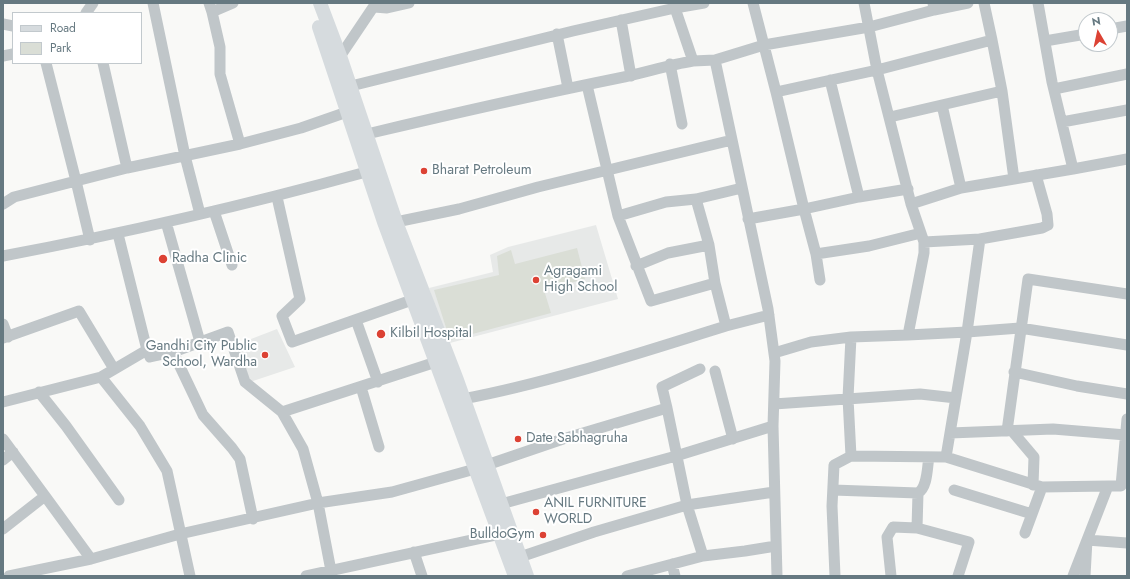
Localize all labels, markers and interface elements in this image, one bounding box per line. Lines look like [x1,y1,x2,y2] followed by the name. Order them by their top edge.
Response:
[12,12,142,64] legend
[1078,12,1118,52] north arrow
[1091,13,1102,30] text: N
[50,19,76,37] text: Road
[50,39,71,57] text: Park
[432,163,532,179] place label: Bharat Petroleum
[419,166,429,176] marker: Bharat Petroleum
[172,251,247,267] place label: Radha Clinic
[157,253,169,265] marker: Radha Clinic
[544,264,617,296] place label: Agragami High School
[531,275,541,285] marker: Agragami High School
[390,326,472,342] place label: Kilbil Hospital
[375,328,387,340] marker: Kilbil Hospital
[146,339,257,372] place label: Gandhi City Public School, Wardha
[260,350,270,360] marker: Gandhi City Public School, Wardha
[526,431,628,447] place label: Date Sabhagruha
[513,434,523,444] marker: Date Sabhagruha
[544,496,647,528] place label: ANIL FURNITURE WORLD
[531,507,541,517] marker: ANIL FURNITURE WORLD
[470,527,535,543] place label: BulldoGym
[538,530,548,540] marker: BulldoGym

